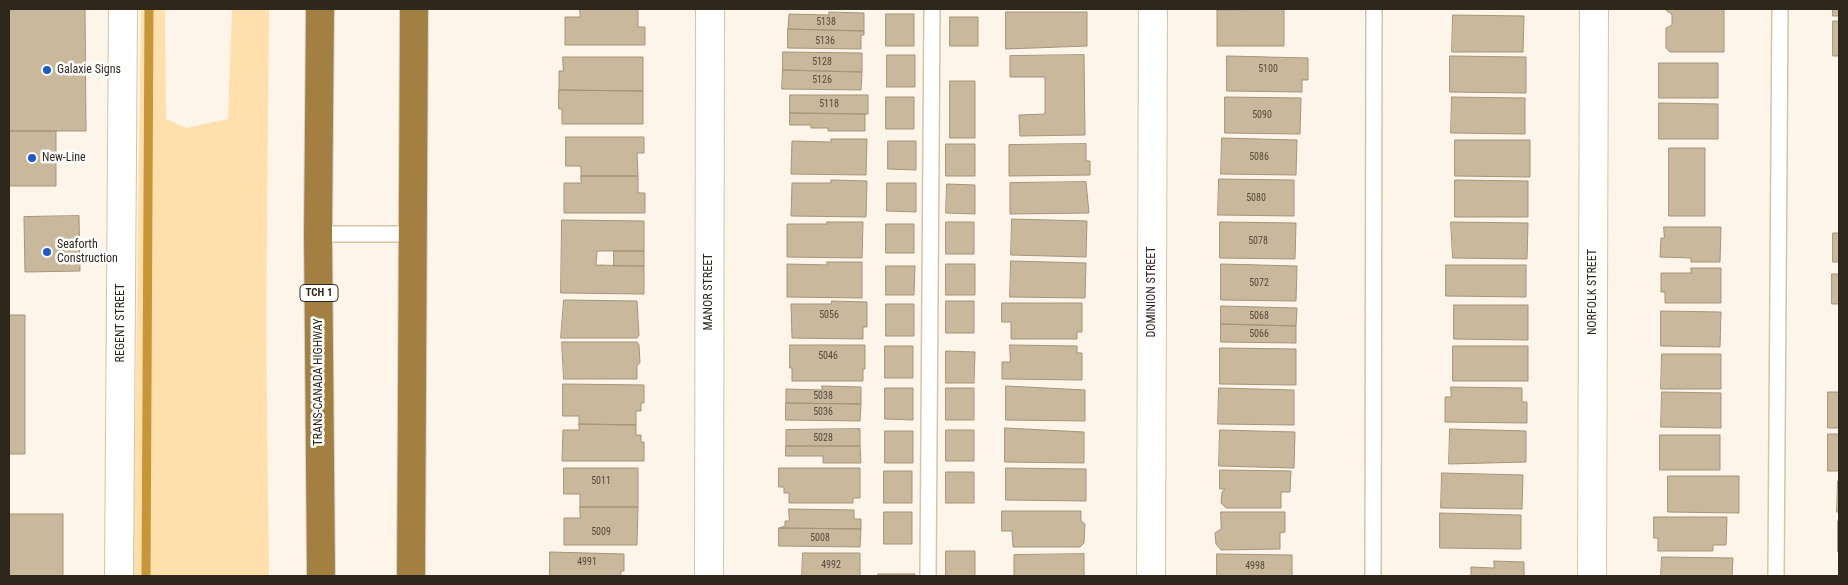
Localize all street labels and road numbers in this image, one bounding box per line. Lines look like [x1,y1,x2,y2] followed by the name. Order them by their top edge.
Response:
[1145,246,1159,338] street label: DOMINION STREET
[1586,249,1600,335] street label: NORFOLK STREET
[702,254,716,330] street label: MANOR STREET
[114,284,128,362] street label: REGENT STREET
[300,284,338,302] road number: TCH 1
[312,318,326,446] street label: TRANS-CANADA HIGHWAY

